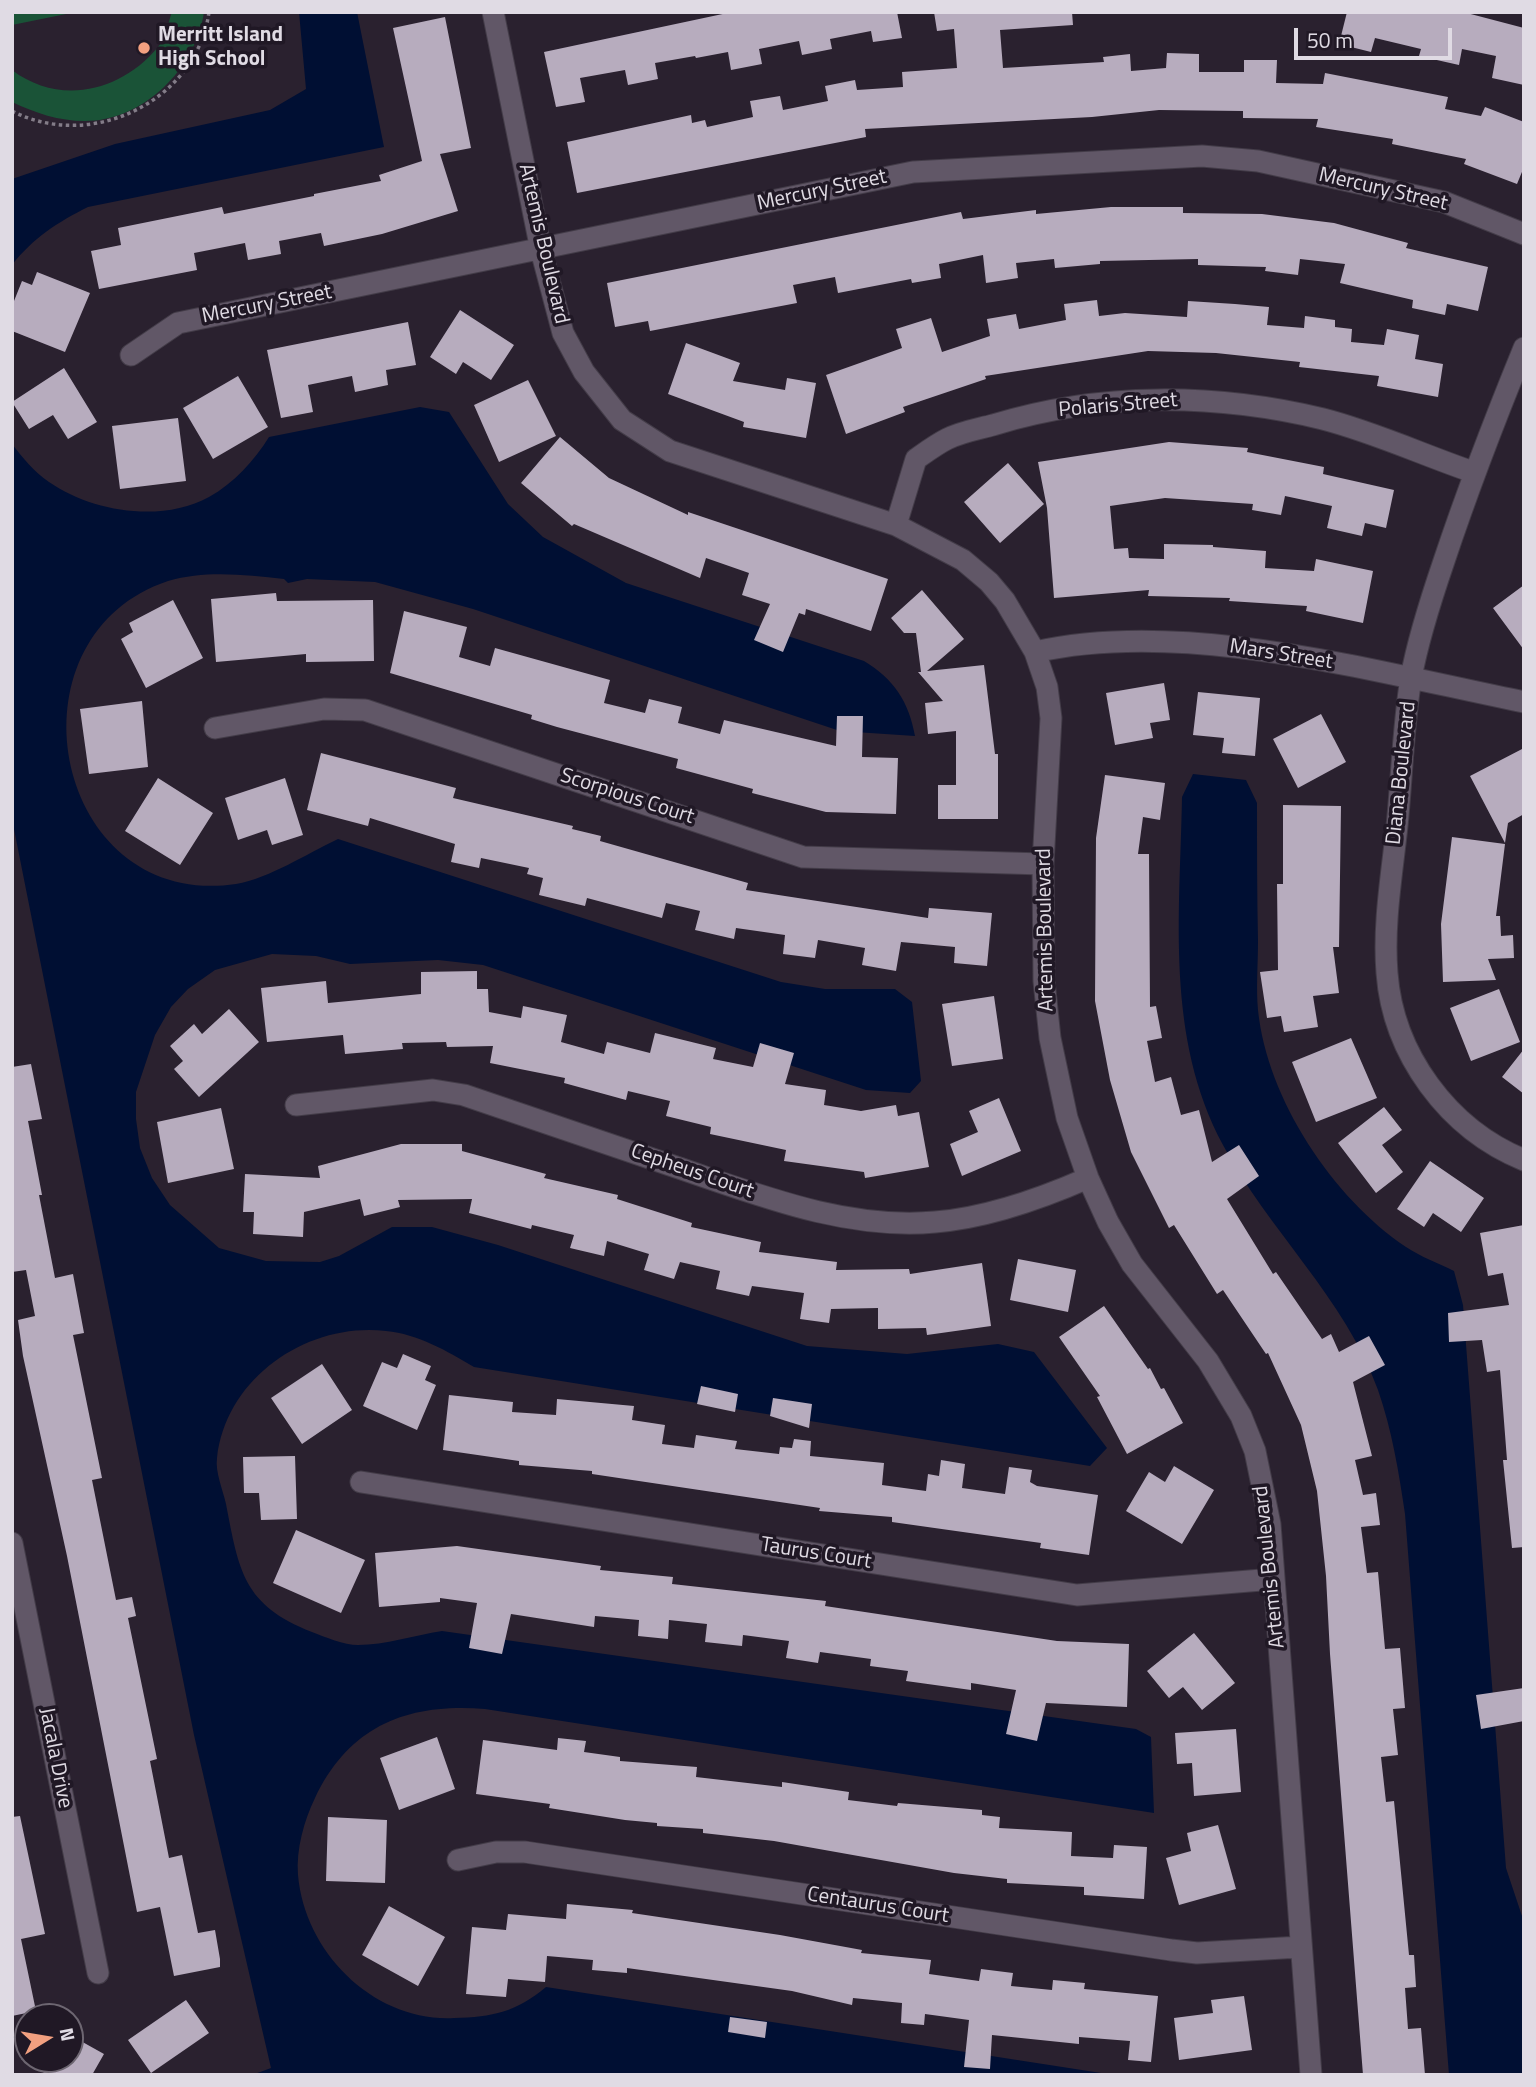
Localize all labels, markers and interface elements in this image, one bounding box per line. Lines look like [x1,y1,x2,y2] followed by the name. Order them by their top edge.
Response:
[1298,14,1456,58] scale bar
[158,23,283,73] place label: Merritt Island High School
[1307,24,1353,56] text: 50 m
[136,40,152,56] marker: Merritt Island High School
[512,162,574,326] street label: Artemis Boulevard
[1316,163,1450,217] street label: Mercury Street
[755,165,889,217] street label: Mercury Street
[200,280,334,330] street label: Mercury Street
[1058,388,1178,424] street label: Polaris Street
[1228,634,1334,676] street label: Mars Street
[1382,700,1422,846] street label: Diana Boulevard
[557,764,697,830] street label: Scorpious Court
[1032,848,1060,1012] street label: Artemis Boulevard
[627,1139,757,1205] street label: Cepheus Court
[1249,1484,1291,1650] street label: Artemis Boulevard
[759,1533,873,1575] street label: Taurus Court
[33,1705,77,1811] street label: Jacala Drive
[805,1882,951,1930] street label: Centaurus Court
[14,2003,84,2073] north arrow
[53,2025,84,2044] text: N

